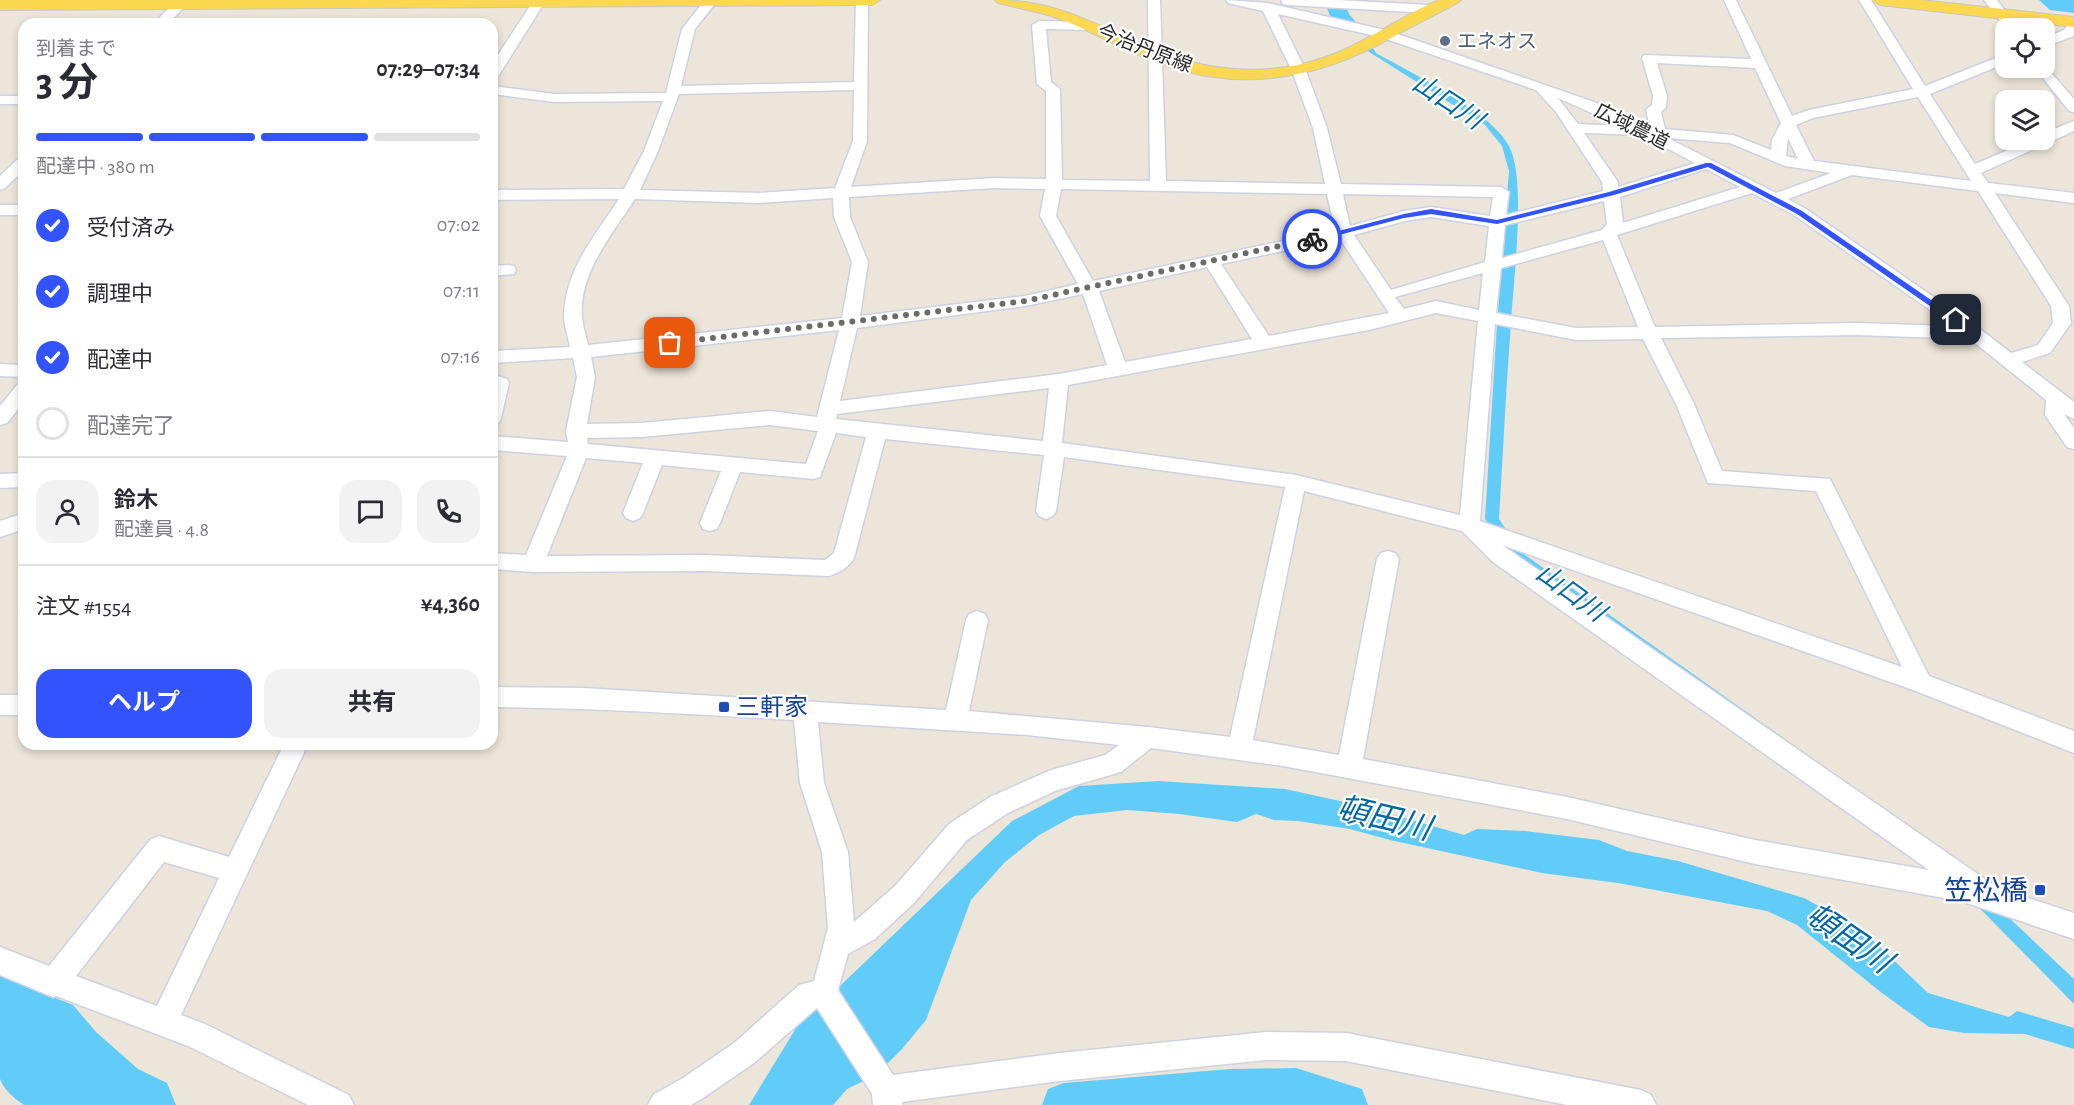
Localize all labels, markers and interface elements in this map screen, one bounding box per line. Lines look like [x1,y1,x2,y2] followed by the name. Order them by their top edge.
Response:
[1995,18,2055,150] map controls
[1995,18,2055,78] button: locate
[1094,20,1196,76] street label: 今治丹原線
[1457,31,1537,52] place label: エネオス
[1438,34,1452,48] marker: エネオス
[36,39,116,59] text: 到着まで
[376,58,480,80] text: 07:29–07:34
[36,64,98,103] text: 3 分
[1408,69,1490,136] water label: 山口川
[1995,90,2055,150] button: layers
[1591,99,1672,153] street label: 広域農道
[36,157,155,177] text: 配達中 · 380 m
[36,209,69,242] icon: check
[1282,209,1342,269] courier
[437,215,480,235] text: 07:02
[87,217,175,239] text: 受付済み
[1296,223,1329,256] icon: bike
[36,275,69,308] icon: check
[443,281,480,301] text: 07:11
[87,283,153,305] text: 調理中
[1930,294,1981,345] pin
[1939,303,1972,336] icon: home
[644,317,695,368] pin
[653,326,686,359] icon: bag
[36,341,69,374] icon: check
[440,347,480,367] text: 07:16
[87,349,153,371] text: 配達中
[87,415,175,437] text: 配達完了
[36,480,99,543] button: person
[339,480,402,543] button: chat
[417,480,480,543] button: phone
[114,489,158,511] text: 鈴木
[114,520,209,540] text: 配達員 · 4.8
[1531,559,1613,628] water label: 山口川
[421,593,480,615] text: ¥4,360
[36,596,132,618] text: 注文 #1554
[36,669,252,738] button: ヘルプ
[264,669,480,738] button: 共有
[736,694,808,720] place label: 三軒家
[717,700,731,714] marker: 三軒家
[1333,792,1437,846] water label: 頓田川
[1944,876,2028,906] place label: 笠松橋
[2033,883,2047,897] marker: 笠松橋
[1800,898,1900,981] water label: 頓田川

